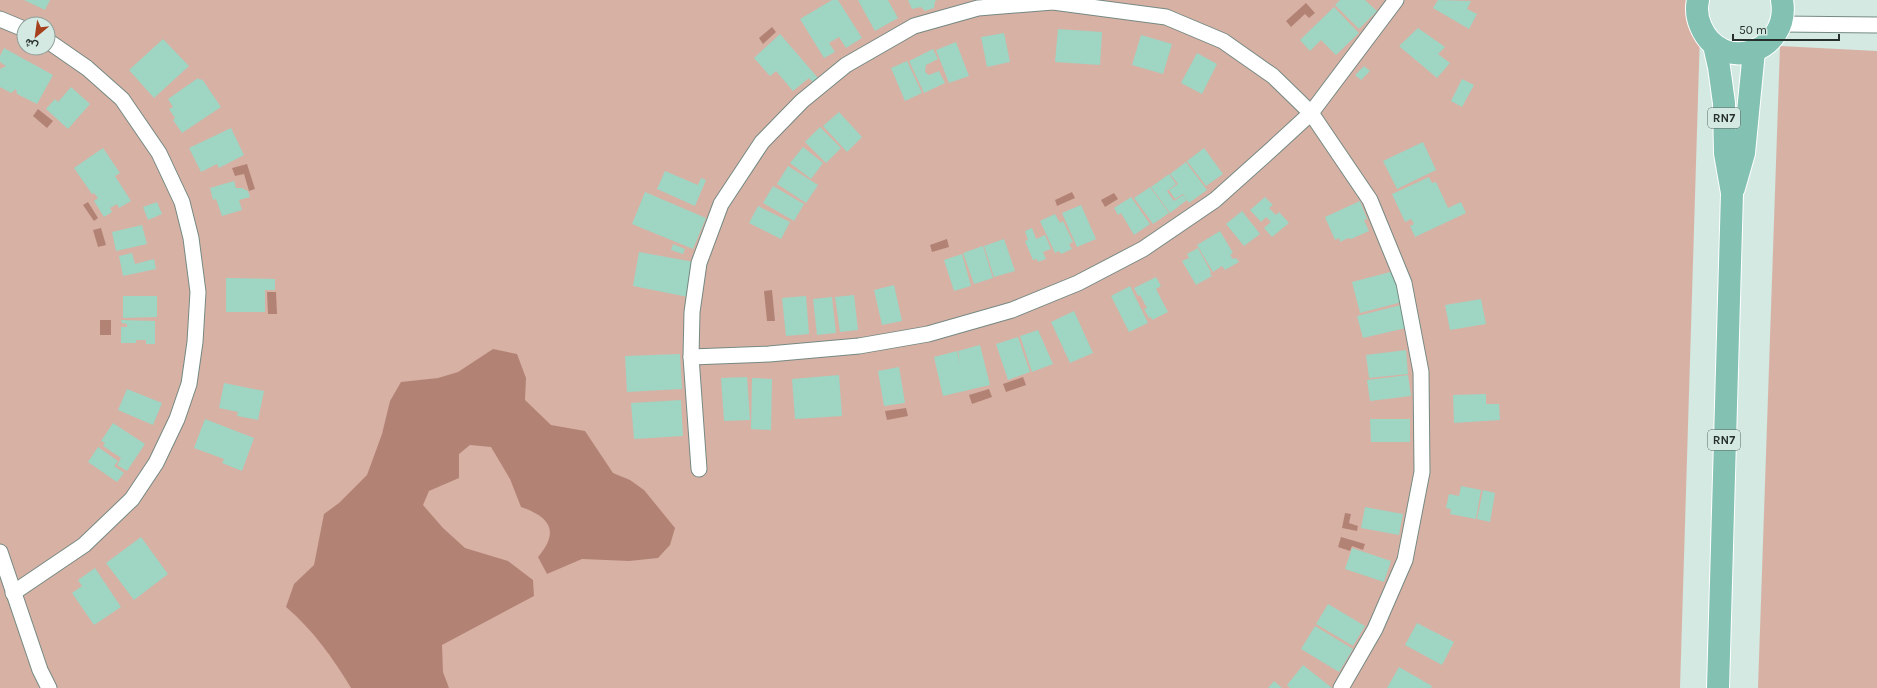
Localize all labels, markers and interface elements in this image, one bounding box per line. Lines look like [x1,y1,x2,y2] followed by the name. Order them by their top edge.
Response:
[16,16,56,56] north arrow
[1733,16,1839,42] scale bar
[1739,23,1767,37] text: 50 m
[22,35,40,53] text: ش
[1708,108,1740,128] road number: RN7
[1708,430,1740,450] road number: RN7

